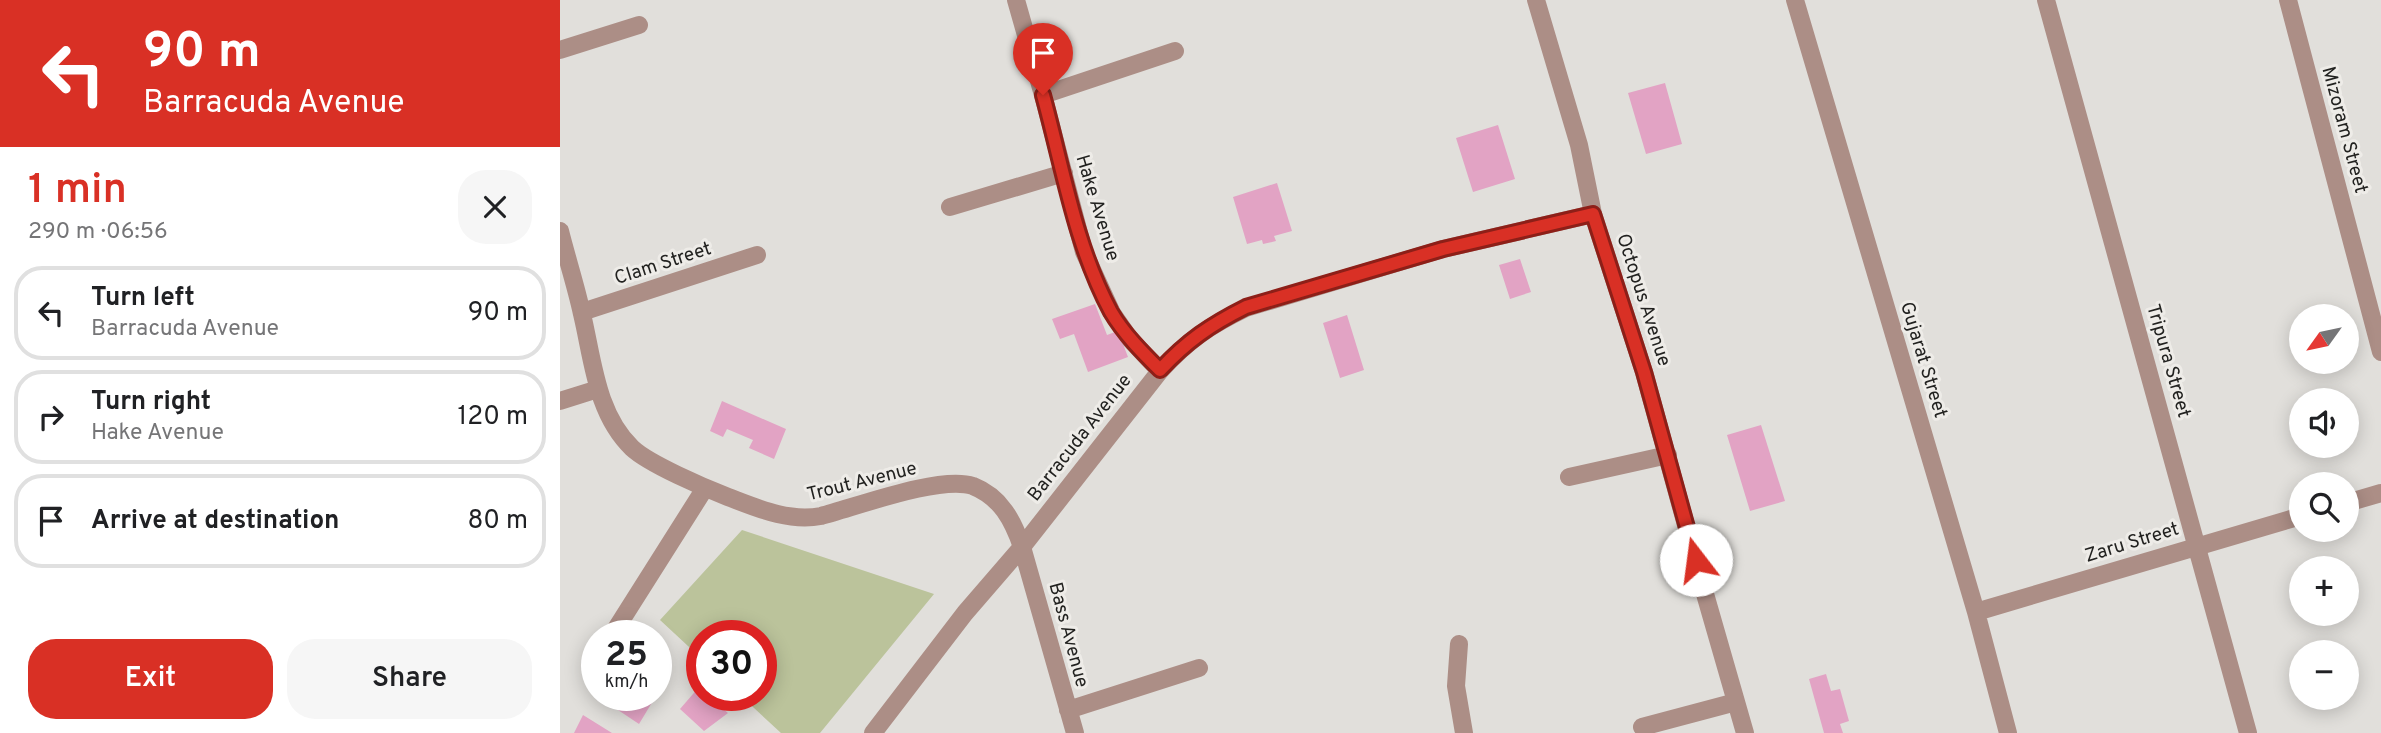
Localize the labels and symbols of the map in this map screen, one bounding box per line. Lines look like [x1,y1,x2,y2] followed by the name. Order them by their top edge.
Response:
[1013,23,1073,95] pin
[2316,64,2372,196] street label: Mizoram Street
[1069,152,1125,264] street label: Hake Avenue
[1610,231,1676,369] street label: Octopus Avenue
[612,237,714,291] street label: Clam Street
[1894,299,1952,421] street label: Gujarat Street
[2140,302,2196,420] street label: Tripura Street
[2289,304,2359,374] north arrow
[1023,369,1137,507] street label: Barracuda Avenue
[805,457,919,507] street label: Trout Avenue
[2082,517,2182,569] street label: Zaru Street
[1659,523,1733,597] position arrow
[1042,580,1094,690] street label: Bass Avenue
[686,620,777,711] speed limit sign: 30

